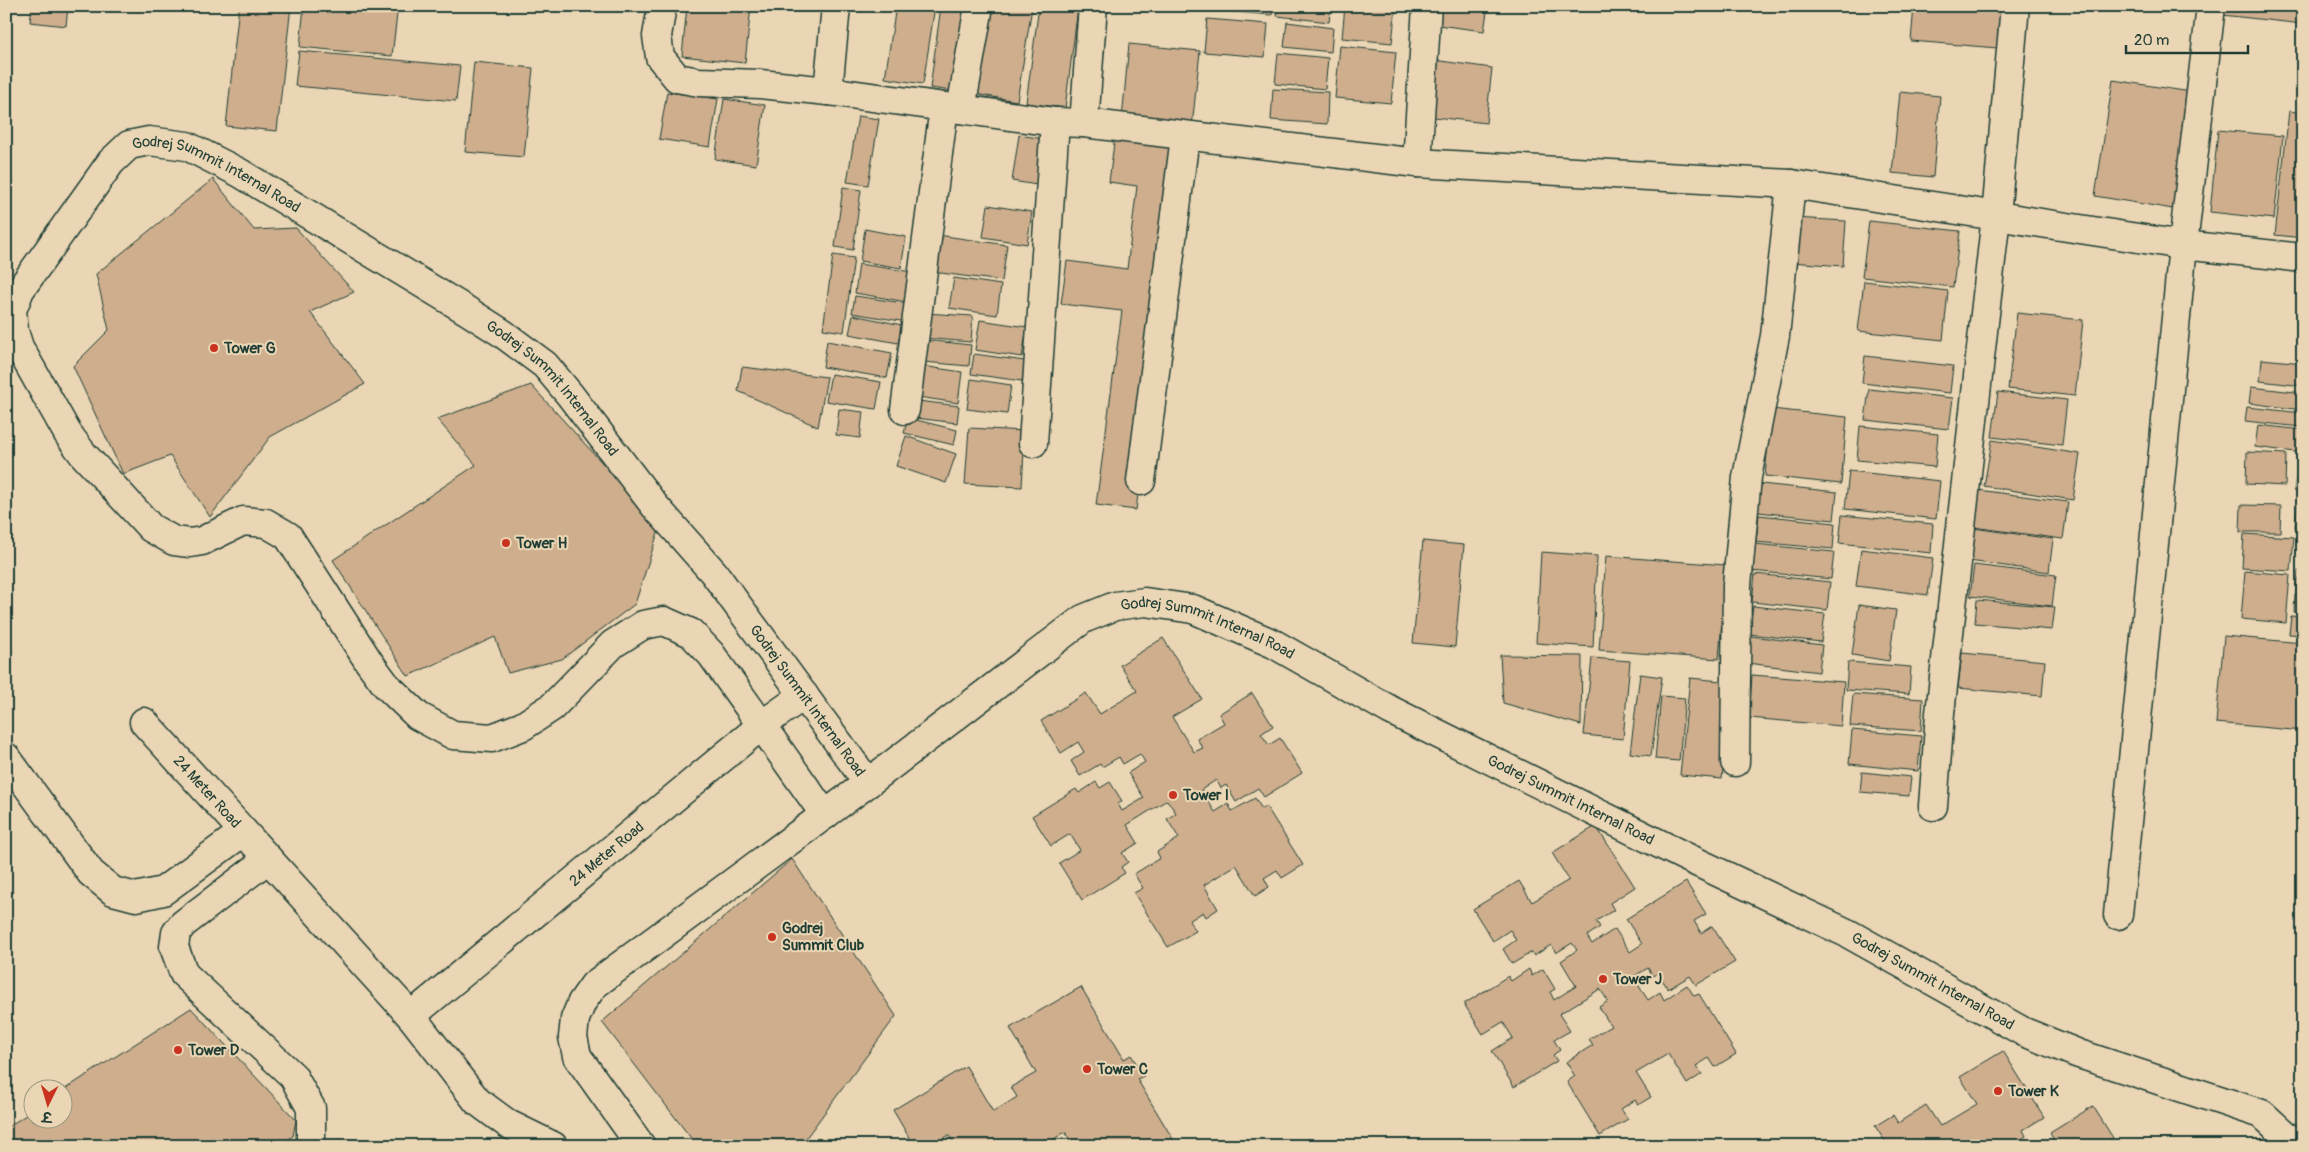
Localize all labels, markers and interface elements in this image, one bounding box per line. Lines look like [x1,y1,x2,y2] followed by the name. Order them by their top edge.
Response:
[2126,22,2249,54] scale bar
[2134,31,2169,50] text: 20 m
[130,131,304,217] street label: Godrej Summit Internal Road
[483,316,623,460] street label: Godrej Summit Internal Road
[223,339,276,358] place label: Tower G
[208,342,220,354] marker: Tower G
[515,534,568,553] place label: Tower H
[500,537,512,549] marker: Tower H
[1119,592,1298,663] street label: Godrej Summit Internal Road
[746,621,870,780] street label: Godrej Summit Internal Road
[1484,750,1658,849] street label: Godrej Summit Internal Road
[169,751,245,832] street label: 24 Meter Road
[1182,786,1229,805] place label: Tower I
[1167,789,1179,801] marker: Tower I
[565,817,648,890] street label: 24 Meter Road
[782,919,864,955] place label: Godrej Summit Club
[1848,928,2018,1034] street label: Godrej Summit Internal Road
[766,931,778,943] marker: Godrej Summit Club
[1612,970,1662,989] place label: Tower J
[1597,973,1609,985] marker: Tower J
[187,1041,240,1060] place label: Tower D
[172,1044,184,1056] marker: Tower D
[1096,1060,1148,1079] place label: Tower C
[1081,1063,1093,1075] marker: Tower C
[22,1080,72,1130] north arrow
[2007,1082,2059,1101] place label: Tower K
[1992,1085,2004,1097] marker: Tower K
[40,1107,54,1126] text: उ

